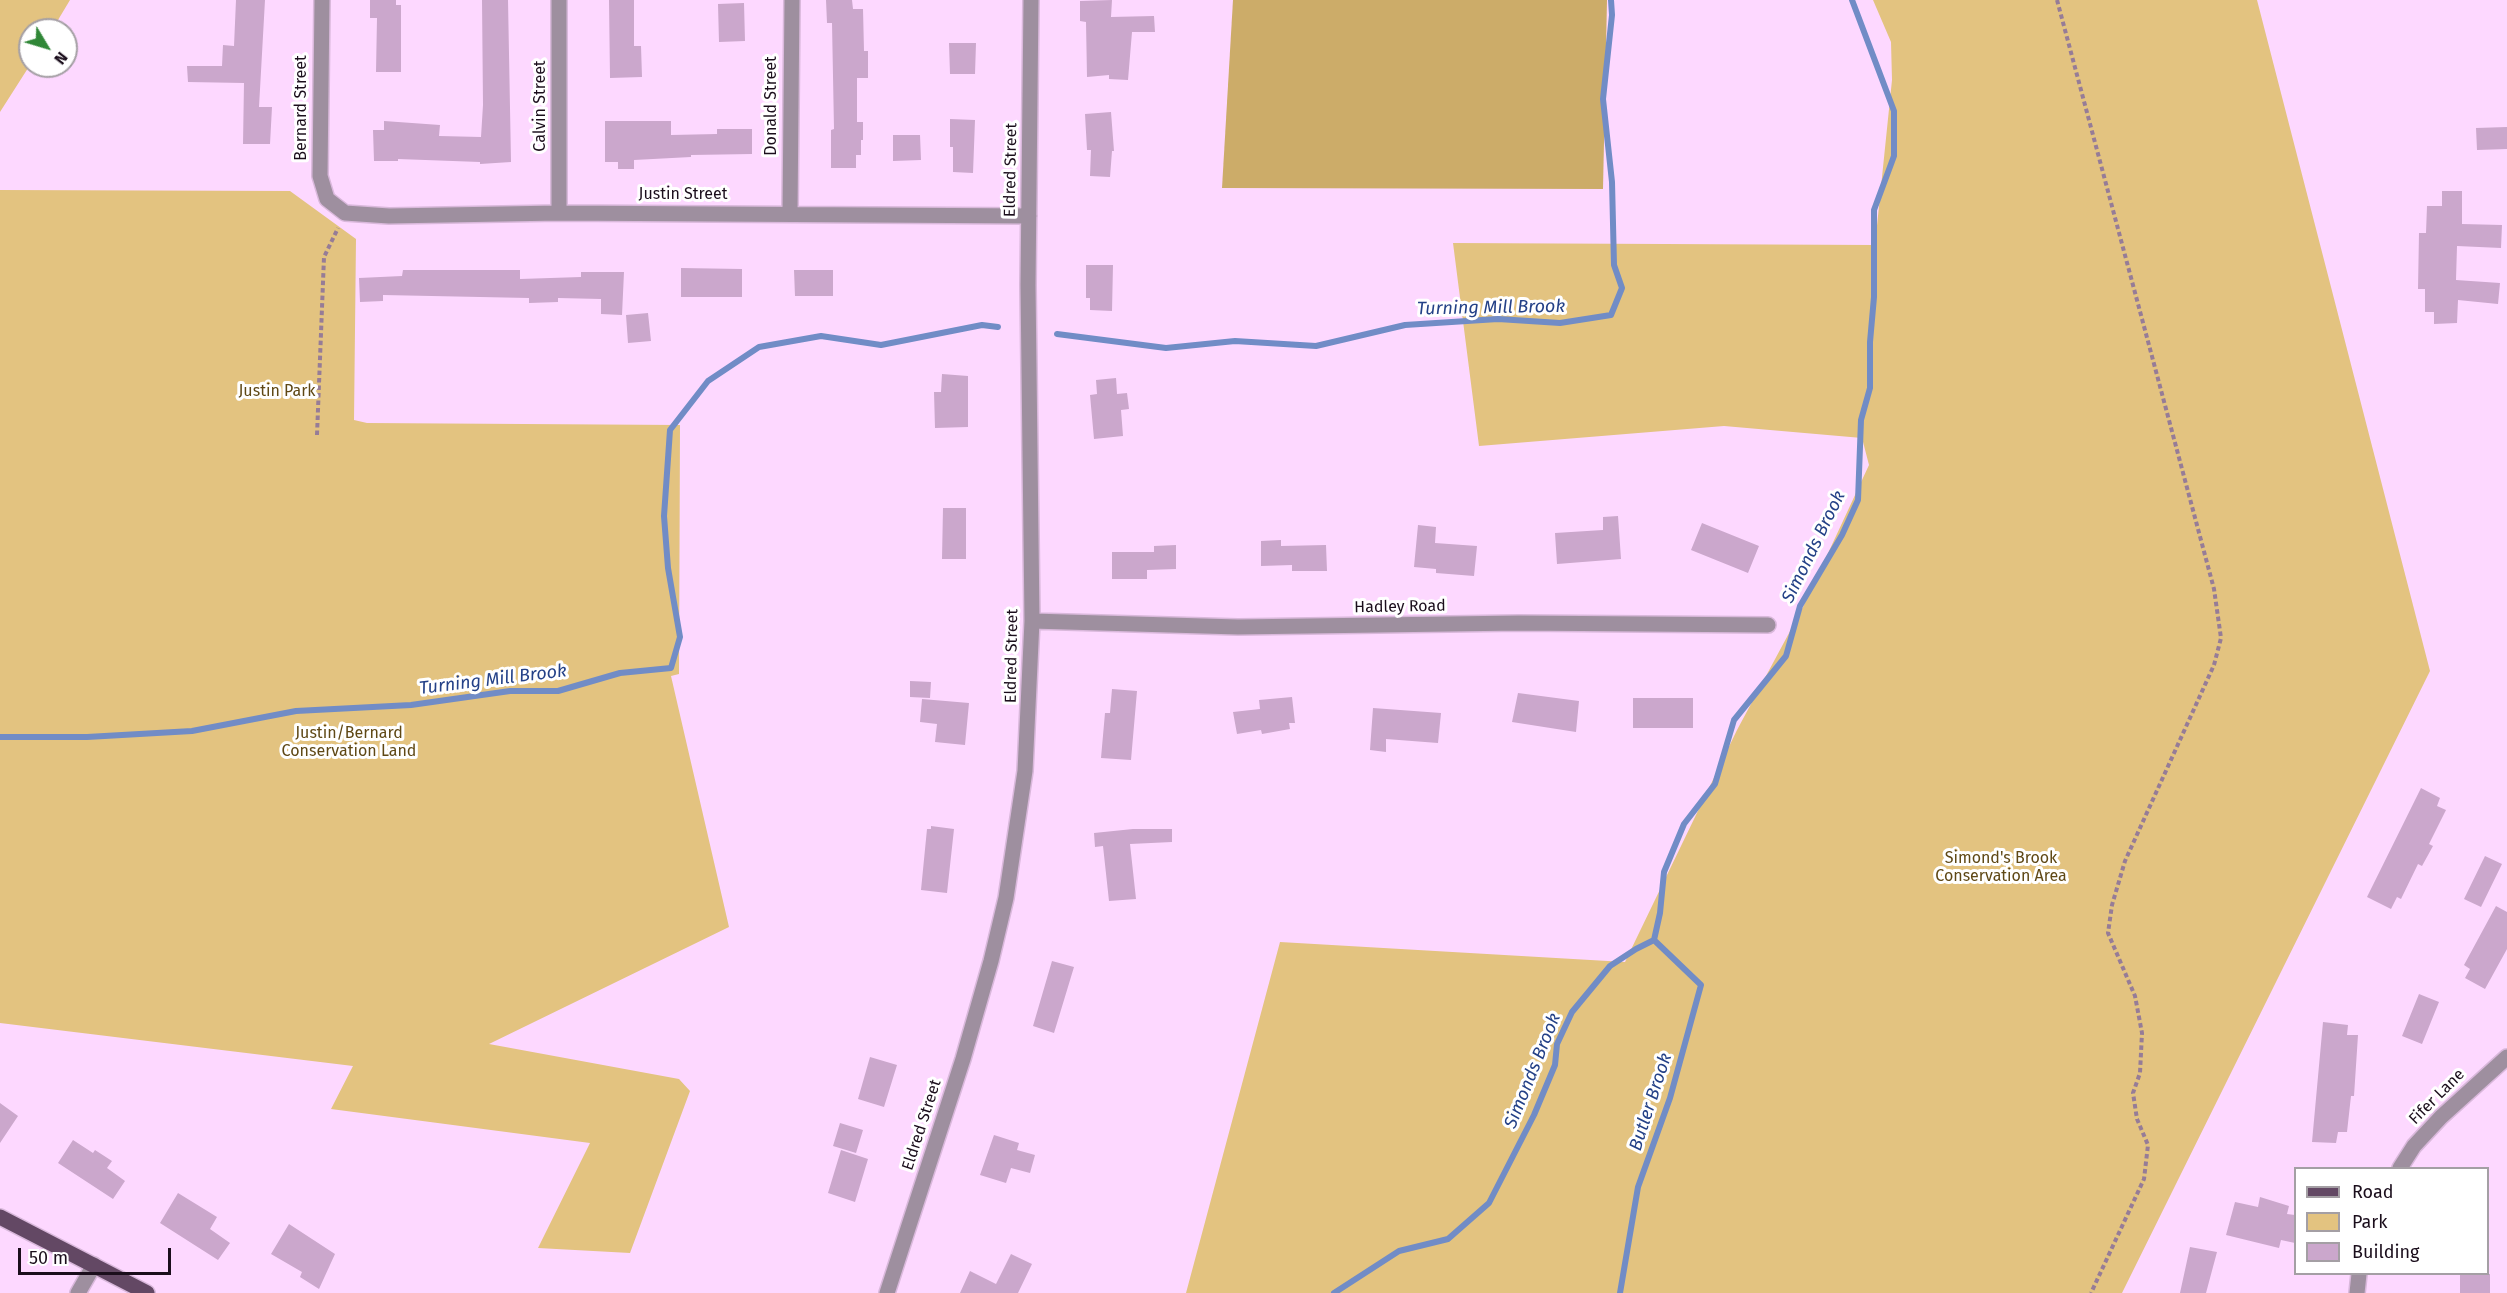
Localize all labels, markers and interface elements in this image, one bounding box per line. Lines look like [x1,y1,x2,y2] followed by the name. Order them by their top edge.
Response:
[18,18,78,78] north arrow
[50,48,72,68] text: N
[292,55,312,161] street label: Bernard Street
[762,56,782,156] street label: Donald Street
[531,60,551,152] street label: Calvin Street
[1001,123,1021,217] street label: Eldred Street
[639,185,727,205] street label: Justin Street
[1417,296,1565,320] water label: Turning Mill Brook
[238,382,316,402] park label: Justin Park
[1778,487,1850,607] water label: Simonds Brook
[1354,597,1446,617] street label: Hadley Road
[1002,609,1022,703] street label: Eldred Street
[418,660,568,700] water label: Turning Mill Brook
[282,724,416,762] park label: Justin/Bernard Conservation Land
[1935,849,2067,887] park label: Simond's Brook Conservation Area
[1500,1010,1566,1132] water label: Simonds Brook
[1625,1051,1677,1153] water label: Butler Brook
[2405,1065,2469,1129] street label: Fifer Lane
[898,1077,946,1173] street label: Eldred Street
[2294,1167,2489,1275] legend
[2352,1181,2394,1203] text: Road
[2352,1211,2387,1233] text: Park
[21,1236,174,1274] scale bar
[2352,1241,2419,1263] text: Building
[29,1247,68,1269] text: 50 m

